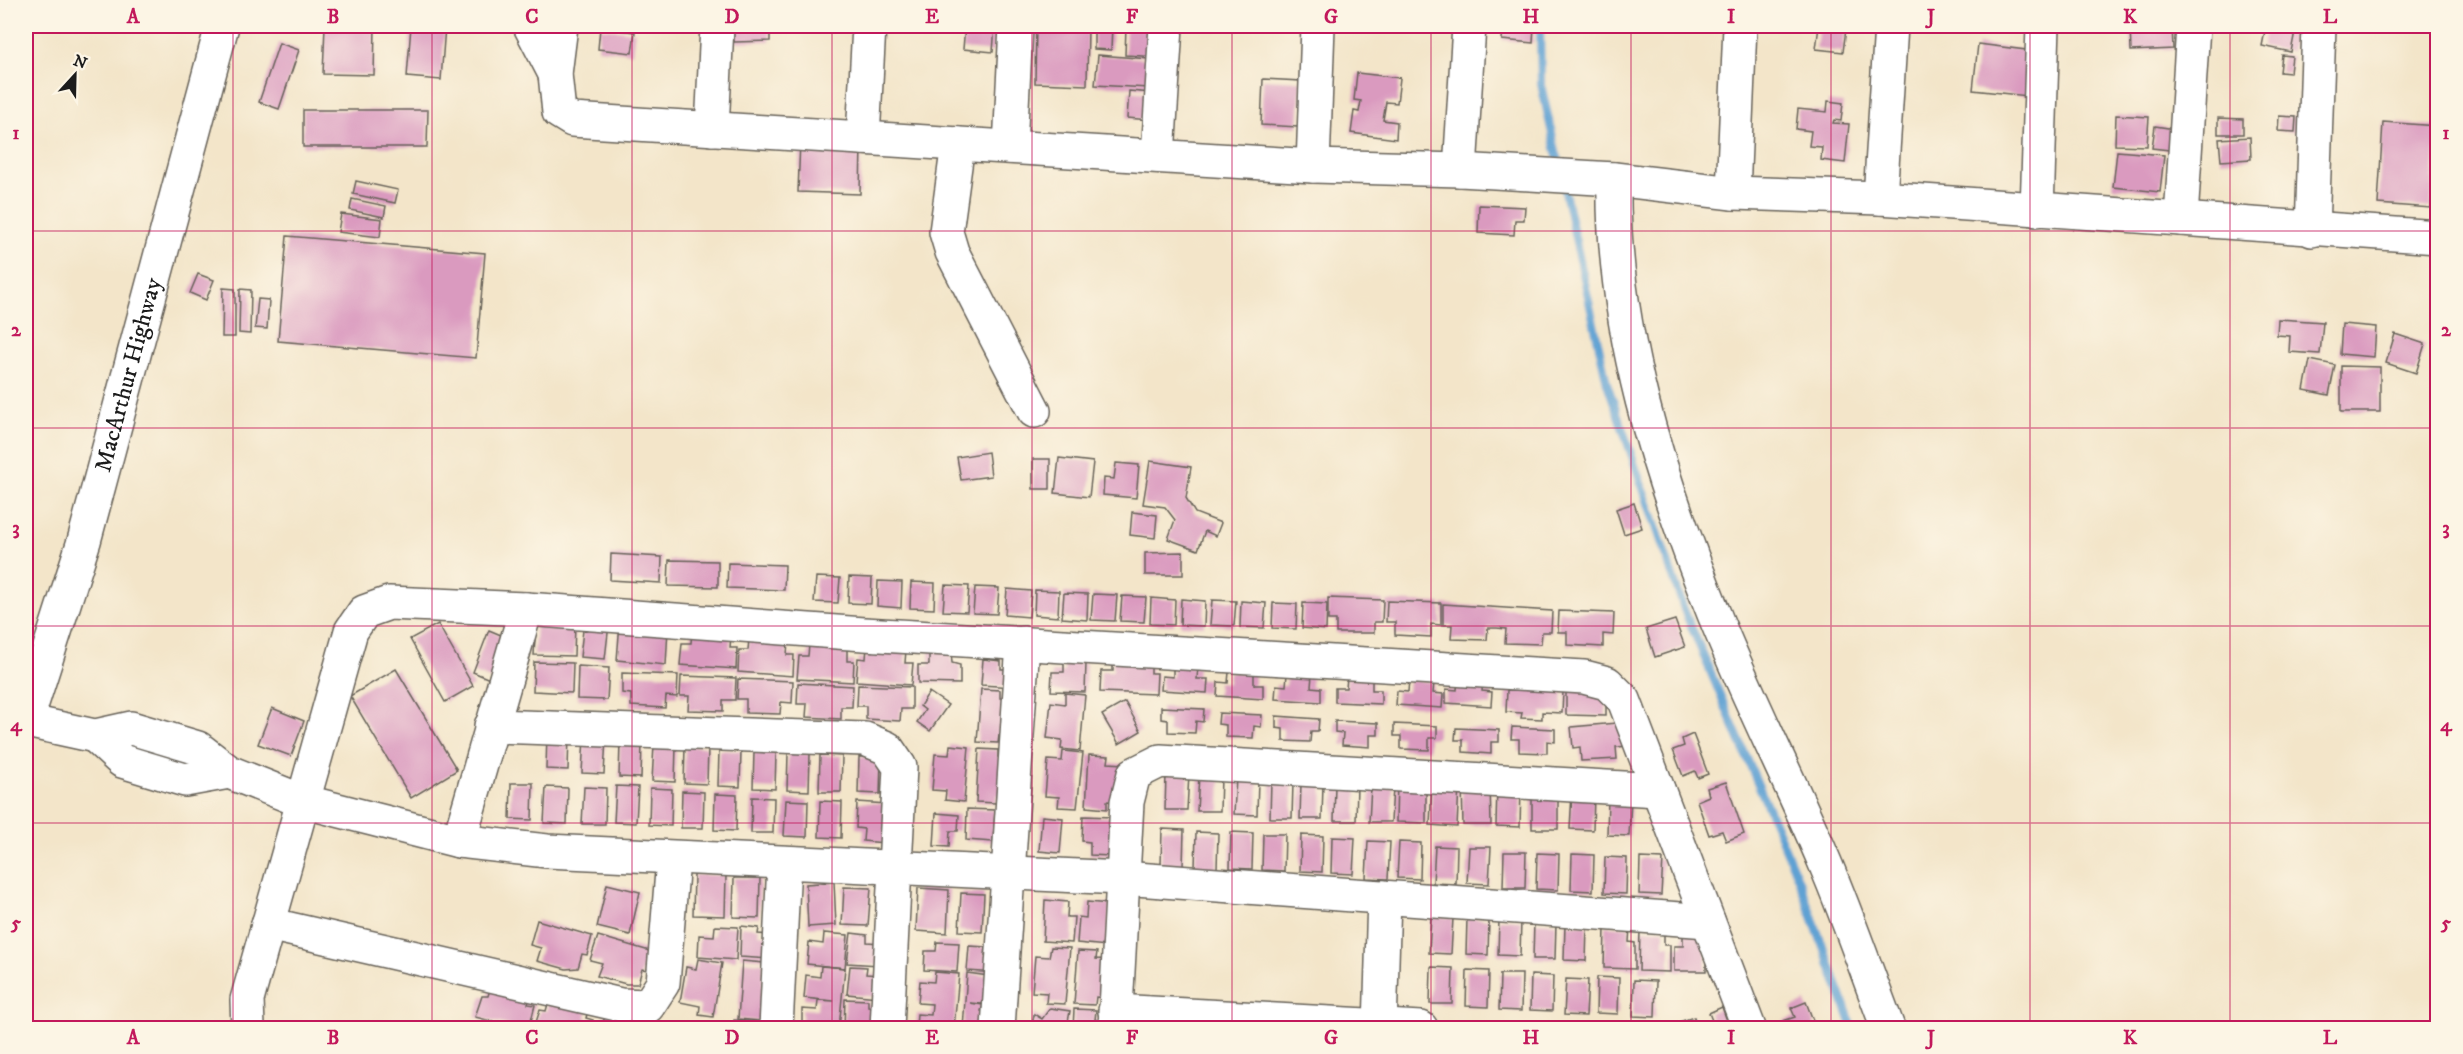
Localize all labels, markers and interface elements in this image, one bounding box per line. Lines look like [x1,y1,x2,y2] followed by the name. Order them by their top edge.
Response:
[126,5,141,30] text: A
[327,5,339,30] text: B
[525,5,539,30] text: C
[725,5,740,30] text: D
[925,5,939,30] text: E
[1126,5,1139,30] text: F
[1324,5,1338,30] text: G
[1523,5,1540,30] text: H
[1727,5,1735,30] text: I
[1925,5,1935,30] text: J
[2123,5,2138,30] text: K
[2323,5,2338,30] text: L
[45,45,105,105] north arrow
[70,50,90,74] text: N
[12,121,20,146] text: 1
[2442,121,2450,146] text: 1
[88,274,169,475] street label: MacArthur Highway
[11,318,22,343] text: 2
[2441,318,2452,343] text: 2
[12,516,20,541] text: 3
[2442,516,2450,541] text: 3
[10,713,23,738] text: 4
[2440,713,2453,738] text: 4
[10,911,21,936] text: 5
[2440,911,2451,936] text: 5
[126,1026,141,1051] text: A
[327,1026,339,1051] text: B
[525,1026,539,1051] text: C
[725,1026,740,1051] text: D
[925,1026,939,1051] text: E
[1126,1026,1139,1051] text: F
[1324,1026,1338,1051] text: G
[1523,1026,1540,1051] text: H
[1727,1026,1735,1051] text: I
[1925,1026,1935,1051] text: J
[2123,1026,2138,1051] text: K
[2323,1026,2338,1051] text: L

